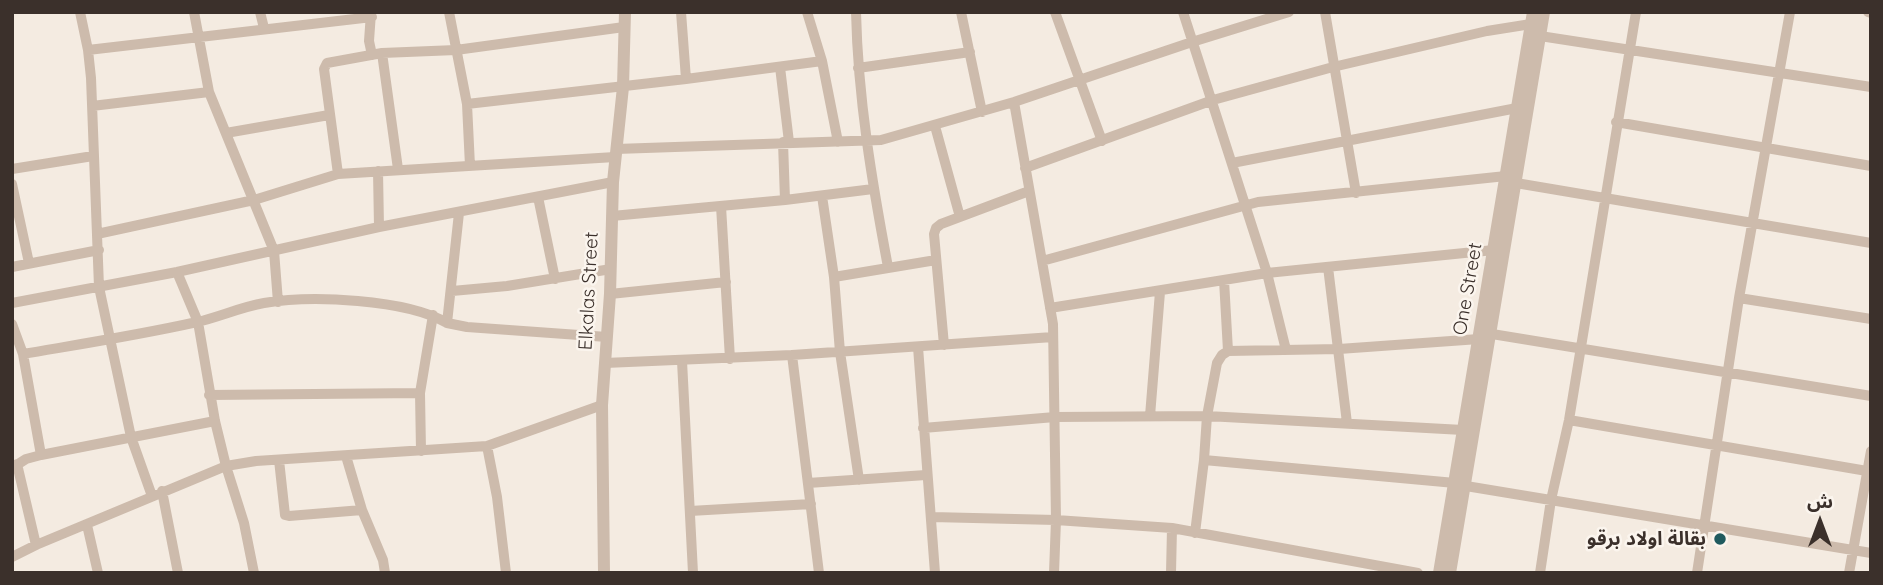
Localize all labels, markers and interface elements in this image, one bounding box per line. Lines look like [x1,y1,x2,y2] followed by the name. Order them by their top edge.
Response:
[575,231,603,351] street label: Elkalas Street
[1449,241,1487,337] street label: One Street
[1785,487,1855,557] north arrow
[1807,489,1833,513] text: ش
[1587,528,1706,550] place label: بقالة اولاد برقو
[1712,531,1728,547] marker: بقالة اولاد برقو

